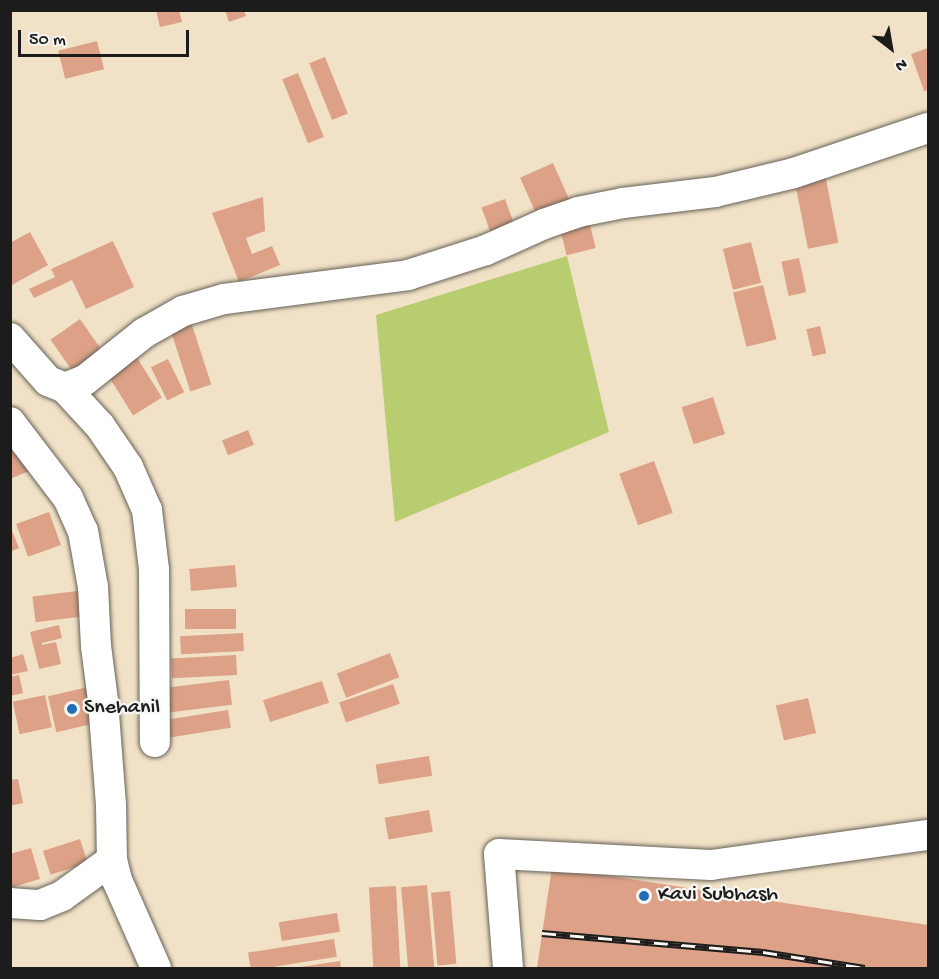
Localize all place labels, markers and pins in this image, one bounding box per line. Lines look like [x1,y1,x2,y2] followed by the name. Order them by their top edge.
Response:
[84,696,160,722] place label: Snehanil
[65,702,79,716] marker: Snehanil
[658,883,778,909] place label: Kavi Subhash
[635,887,653,905] marker: Kavi Subhash

